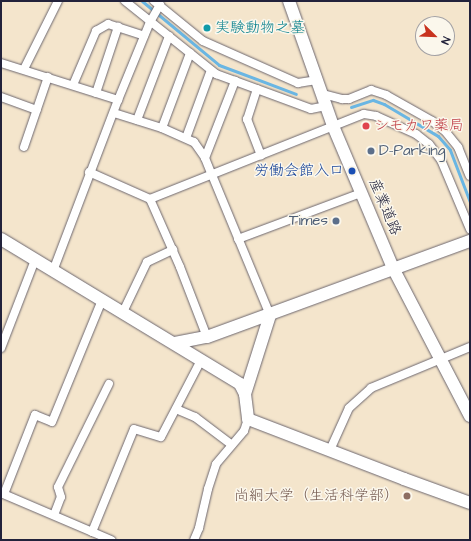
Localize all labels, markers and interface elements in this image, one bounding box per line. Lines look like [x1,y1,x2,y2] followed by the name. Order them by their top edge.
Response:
[415,16,455,56] north arrow
[215,19,305,37] place label: 実験動物之墓
[202,23,212,33] marker: 実験動物之墓
[437,34,454,47] text: N
[374,117,464,135] place label: シモカワ薬局
[361,121,371,131] marker: シモカワ薬局
[379,142,446,160] place label: D-Parking
[366,146,376,156] marker: D-Parking
[254,162,344,180] place label: 労働会館入口
[347,166,357,176] marker: 労働会館入口
[365,176,405,238] street label: 産業道路
[289,212,328,230] place label: Times
[331,216,341,226] marker: Times
[234,487,399,505] place label: 尚絅大学（生活科学部）
[402,491,412,501] marker: 尚絅大学（生活科学部）

